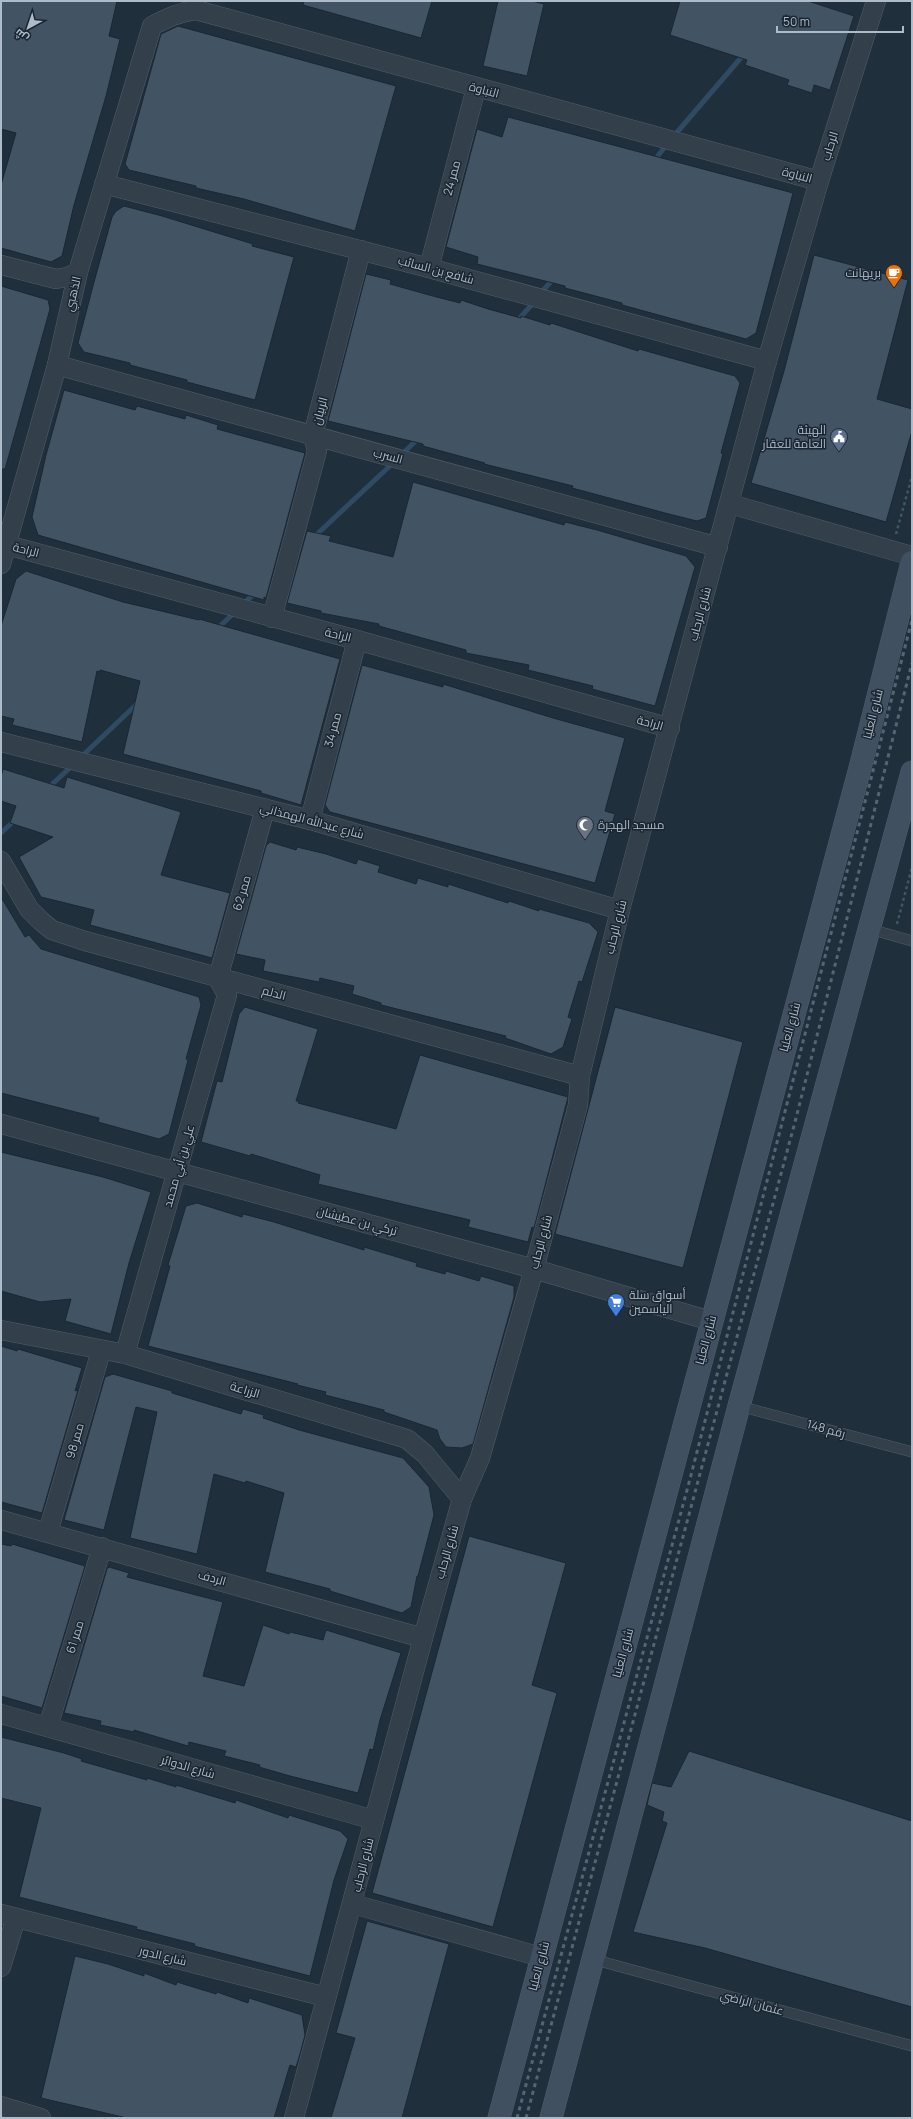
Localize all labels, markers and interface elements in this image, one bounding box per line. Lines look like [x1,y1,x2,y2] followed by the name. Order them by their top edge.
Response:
[8,8,48,48] north arrow
[777,8,903,34] scale bar
[783,13,810,30] text: 50 m
[11,26,31,46] text: ش
[467,77,501,102] street label: النباوة
[817,129,842,163] street label: الرحاب
[439,159,464,197] street label: ممر 24
[780,162,814,187] street label: النباوة
[396,251,476,288] street label: شافع بن السائب
[884,263,904,288] cafe icon: بريهانت
[846,264,881,281] place label: بريهانت
[60,275,87,314] street label: الذهبي
[308,395,331,427] street label: الربيان
[761,421,826,452] place label: الهيئة العامة للعقار
[829,427,849,452] public building icon: الهيئة العامة للعقار
[372,443,405,468] street label: السرب
[11,538,41,561] street label: الراحة
[684,585,715,643] street label: شارع الرحاب
[323,623,353,646] street label: الراحة
[858,687,887,740] street label: شارع العليا
[320,711,345,749] street label: ممر 34
[635,711,665,734] street label: الراحة
[258,798,366,845] street label: شارع عبدالله الهمذاني
[575,815,595,840] mosque icon: مسجد الهجرة
[598,816,664,833] place label: مسجد الهجرة
[228,873,255,913] street label: ممر 62
[601,898,630,956] street label: شارع الرحاب
[260,981,288,1004] street label: الدلم
[775,1000,804,1053] street label: شارع العليا
[159,1123,200,1210] street label: علي بن أبي محمد
[314,1202,400,1242] street label: تركي بن عطيشان
[525,1213,556,1271] street label: شارع الرحاب
[629,1286,686,1317] place label: أسواق سلة الياسمين
[606,1292,626,1317] supermarket icon: أسواق سلة الياسمين
[691,1313,720,1366] street label: شارع العليا
[228,1377,262,1402] street label: الزراعة
[805,1415,847,1442] street label: رقم 148
[61,1421,88,1461] street label: ممر 98
[431,1523,462,1581] street label: شارع الرحاب
[196,1565,228,1590] street label: الردف
[61,1618,88,1655] street label: ممر 61
[608,1626,637,1679] street label: شارع العليا
[158,1750,217,1782] street label: شارع الدوائر
[348,1836,377,1894] street label: شارع الرحاب
[524,1939,553,1992] street label: شارع العليا
[137,1941,189,1970] street label: شارع الدور
[718,1986,786,2021] street label: عثمان الراضي

